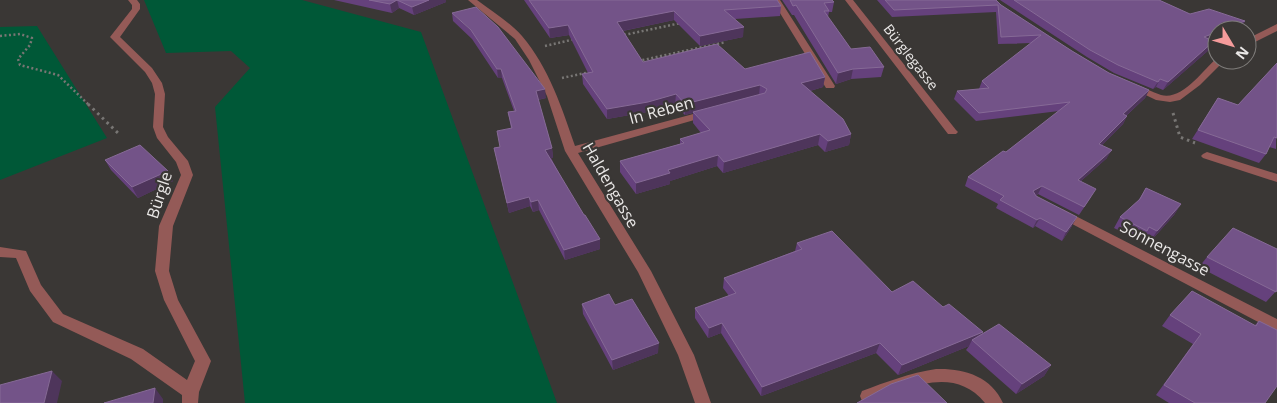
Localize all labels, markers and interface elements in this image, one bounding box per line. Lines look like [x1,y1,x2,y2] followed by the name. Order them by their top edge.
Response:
[880,20,943,94] street label: Bürglegasse
[1207,20,1257,70] north arrow
[1232,43,1254,64] text: N
[626,91,696,129] street label: In Reben
[578,138,644,232] street label: Haldengasse
[141,169,177,221] street label: Bürgle
[1116,215,1214,281] street label: Sonnengasse

